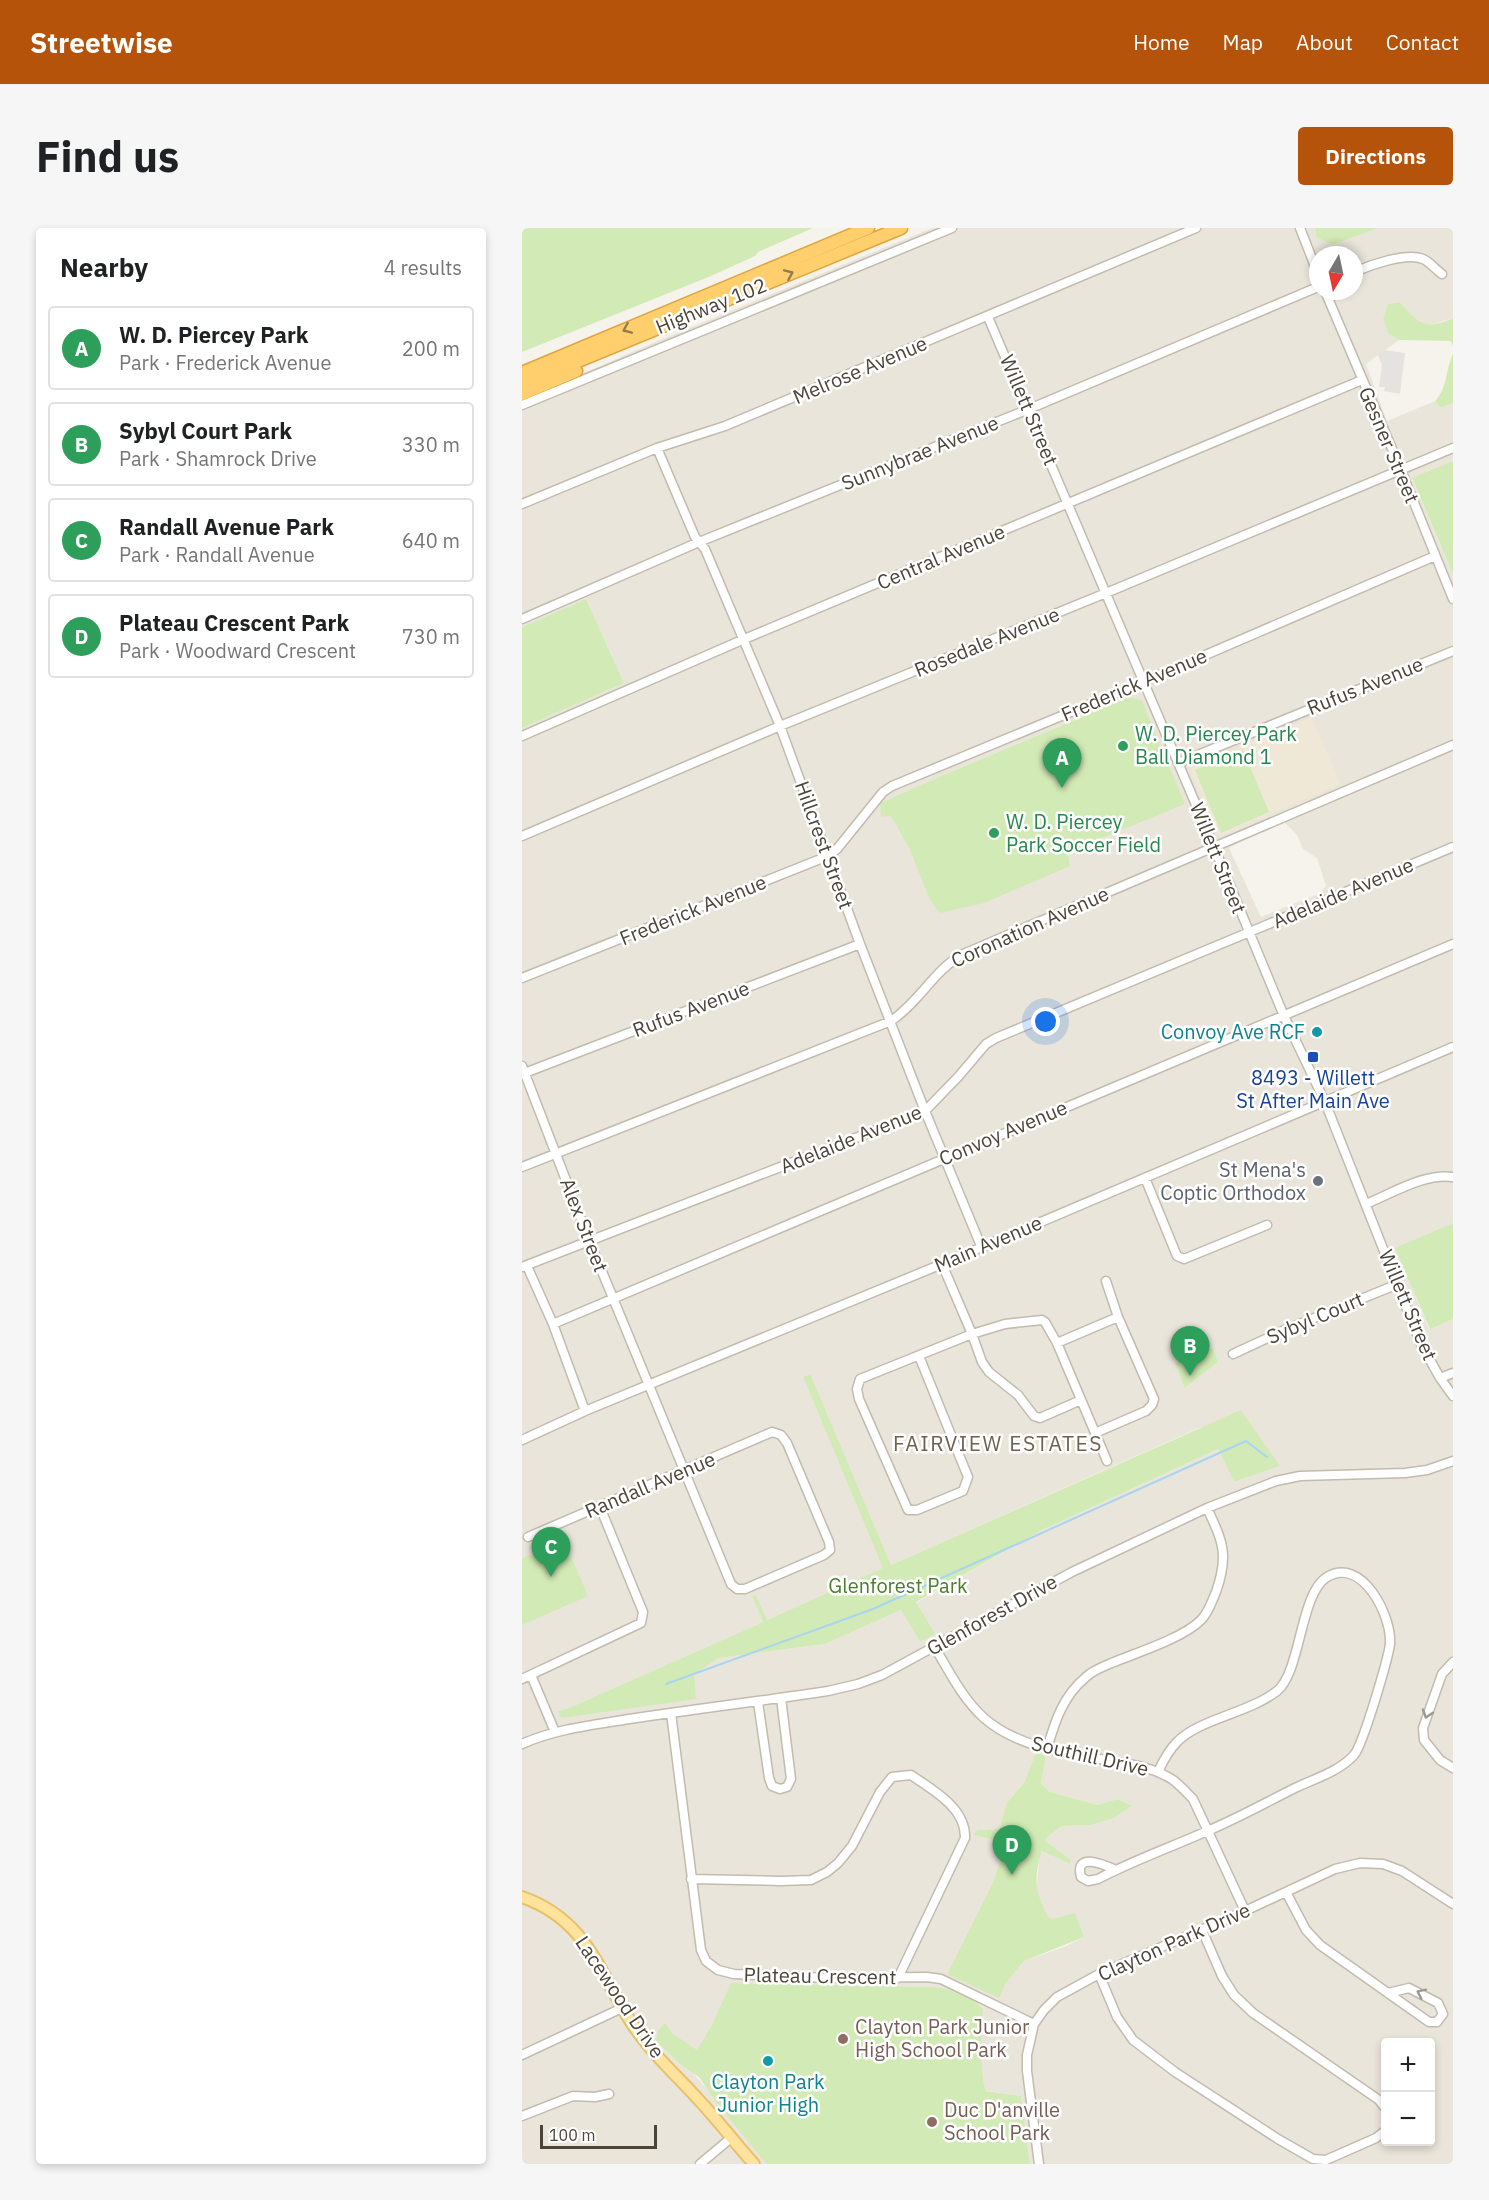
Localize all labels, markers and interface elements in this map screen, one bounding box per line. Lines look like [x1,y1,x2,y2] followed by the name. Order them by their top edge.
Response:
[30,24,173,61] text: Streetwise
[1133,28,1190,56] text: Home
[1223,28,1263,56] text: Map
[1296,28,1353,56] text: About
[1386,28,1459,56] text: Contact
[1298,127,1453,185] button: Directions
[36,129,179,184] text: Find us
[1309,246,1363,300] north arrow
[60,250,148,284] text: Nearby
[384,254,462,281] text: 4 results
[782,270,793,282] one-way arrow
[651,271,770,340] street label: Highway 102
[119,320,309,349] text: W. D. Piercey Park
[622,322,633,334] one-way arrow
[789,329,931,410] street label: Melrose Avenue
[75,335,88,362] text: A
[402,335,460,362] text: 200 m
[119,349,331,376] text: Park · Frederick Avenue
[994,350,1065,469] street label: Willett Street
[1353,383,1426,507] street label: Gesner Street
[837,409,1003,496] street label: Sunnybrae Avenue
[119,416,292,445] text: Sybyl Court Park
[75,431,88,458] text: B
[402,431,460,458] text: 330 m
[119,445,317,472] text: Park · Shamrock Drive
[119,512,334,541] text: Randall Avenue Park
[873,517,1009,596] street label: Central Avenue
[75,527,88,554] text: C
[402,527,460,554] text: 640 m
[119,541,315,568] text: Park · Randall Avenue
[910,600,1064,683] street label: Rosedale Avenue
[119,608,349,637] text: Plateau Crescent Park
[75,623,88,650] text: D
[402,623,460,650] text: 730 m
[119,637,356,664] text: Park · Woodward Crescent
[1057,642,1211,727] street label: Frederick Avenue
[1303,650,1427,721] street label: Rufus Avenue
[1135,720,1297,770] place label: W. D. Piercey Park Ball Diamond 1
[1042,738,1082,788] pin: A
[1116,739,1130,753] marker: W. D. Piercey Park Ball Diamond 1
[789,777,860,913] street label: Hillcrest Street
[1184,798,1253,918] street label: Willett Street
[1006,808,1161,858] place label: W. D. Piercey Park Soccer Field
[987,826,1001,840] marker: W. D. Piercey Park Soccer Field
[1268,851,1417,934] street label: Adelaide Avenue
[615,868,770,951] street label: Frederick Avenue
[947,880,1113,973] street label: Coronation Avenue
[628,974,753,1043] street label: Rufus Avenue
[1031,1007,1060,1036] your location
[1161,1018,1305,1045] place label: Convoy Ave RCF
[1310,1025,1324,1039] marker: Convoy Ave RCF
[1306,1050,1320,1064] marker: 8493 - Willett St After Main Ave
[1236,1064,1390,1114] place label: 8493 - Willett St After Main Ave
[934,1093,1071,1172] street label: Convoy Avenue
[776,1098,926,1179] street label: Adelaide Avenue
[1160,1156,1306,1206] place label: St Mena's Coptic Orthodox
[554,1174,615,1276] street label: Alex Street
[1311,1174,1325,1188] marker: St Mena's Coptic Orthodox
[930,1209,1046,1278] street label: Main Avenue
[1373,1245,1444,1364] street label: Willett Street
[1262,1285,1367,1350] street label: Sybyl Court
[1170,1326,1210,1376] pin: B
[893,1429,1103,1457] district label: FAIRVIEW ESTATES
[580,1445,719,1524] street label: Randall Avenue
[531,1528,570,1577] pin: C
[922,1568,1062,1662] street label: Glenforest Drive
[828,1572,968,1599] park label: Glenforest Park
[1422,1708,1435,1719] one-way arrow
[1029,1729,1151,1782] street label: Southill Drive
[992,1826,1032,1875] pin: D
[1093,1896,1254,1987] street label: Clayton Park Drive
[570,1930,671,2063] street label: Lacewood Drive
[743,1961,897,1990] street label: Plateau Crescent
[1417,1989,1428,2001] one-way arrow
[855,2013,1029,2063] place label: Clayton Park Junior High School Park
[836,2032,850,2046] marker: Clayton Park Junior High School Park
[1381,2038,1435,2146] map controls
[1381,2038,1435,2092] button: +
[761,2054,775,2068] marker: Clayton Park Junior High
[711,2068,825,2118] place label: Clayton Park Junior High
[1381,2092,1435,2146] button: −
[944,2096,1060,2146] place label: Duc D'anville School Park
[925,2115,939,2129] marker: Duc D'anville School Park
[540,2122,657,2150] scale bar
[549,2125,596,2145] text: 100 m

